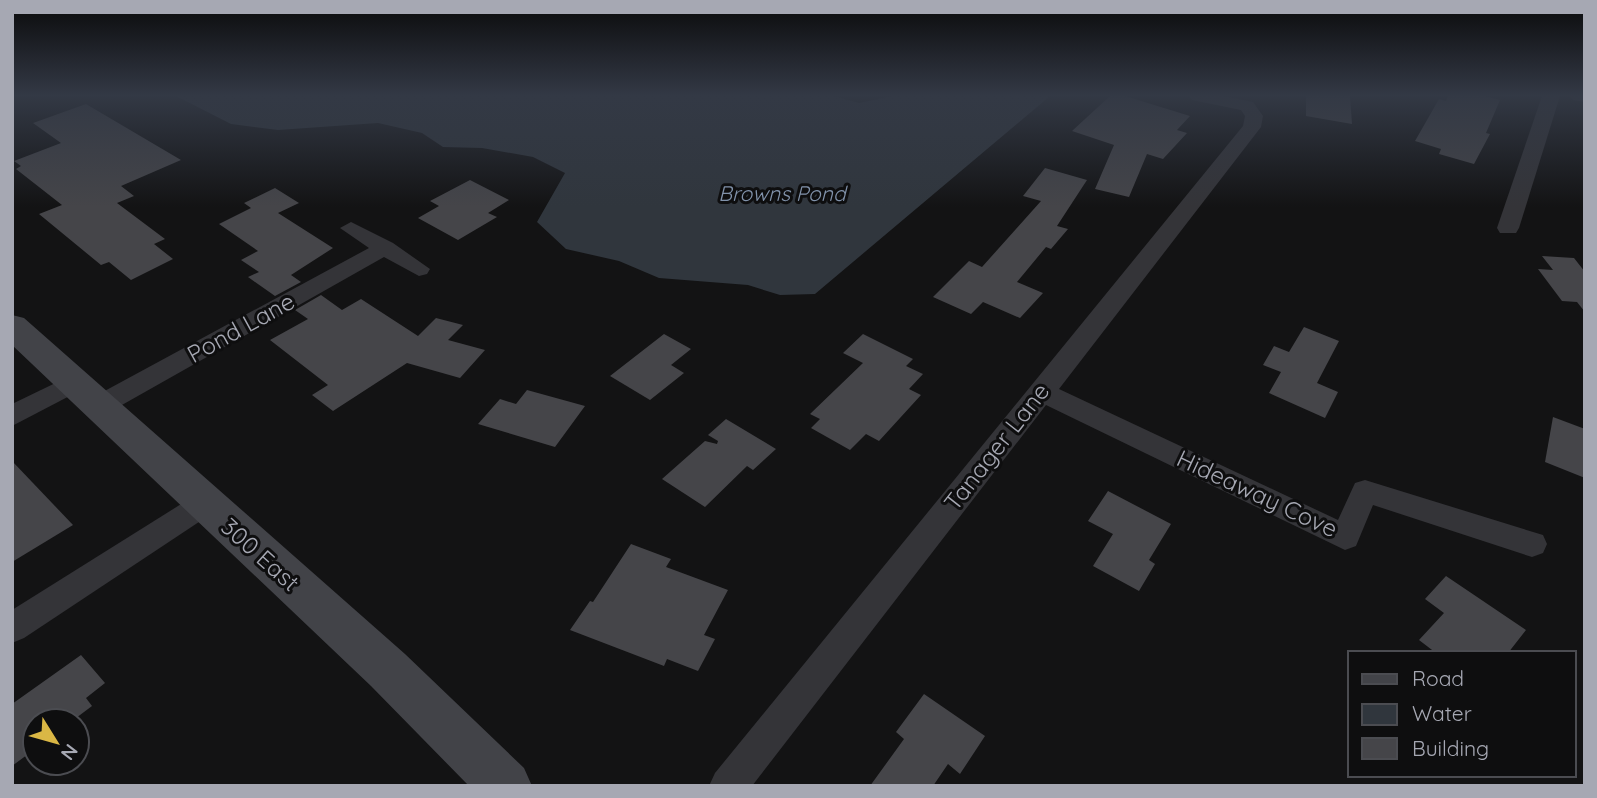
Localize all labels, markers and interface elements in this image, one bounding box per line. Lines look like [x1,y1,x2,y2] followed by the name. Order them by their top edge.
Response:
[718,180,848,206] water label: Browns Pond
[182,285,300,369] street label: Pond Lane
[937,377,1055,516] street label: Tanager Lane
[1172,443,1343,543] street label: Hideaway Cove
[215,511,306,597] street label: 300 East
[1348,651,1576,777] legend
[1412,665,1464,691] text: Road
[1412,700,1472,726] text: Water
[21,707,91,777] north arrow
[1412,735,1489,761] text: Building
[56,739,83,765] text: N

